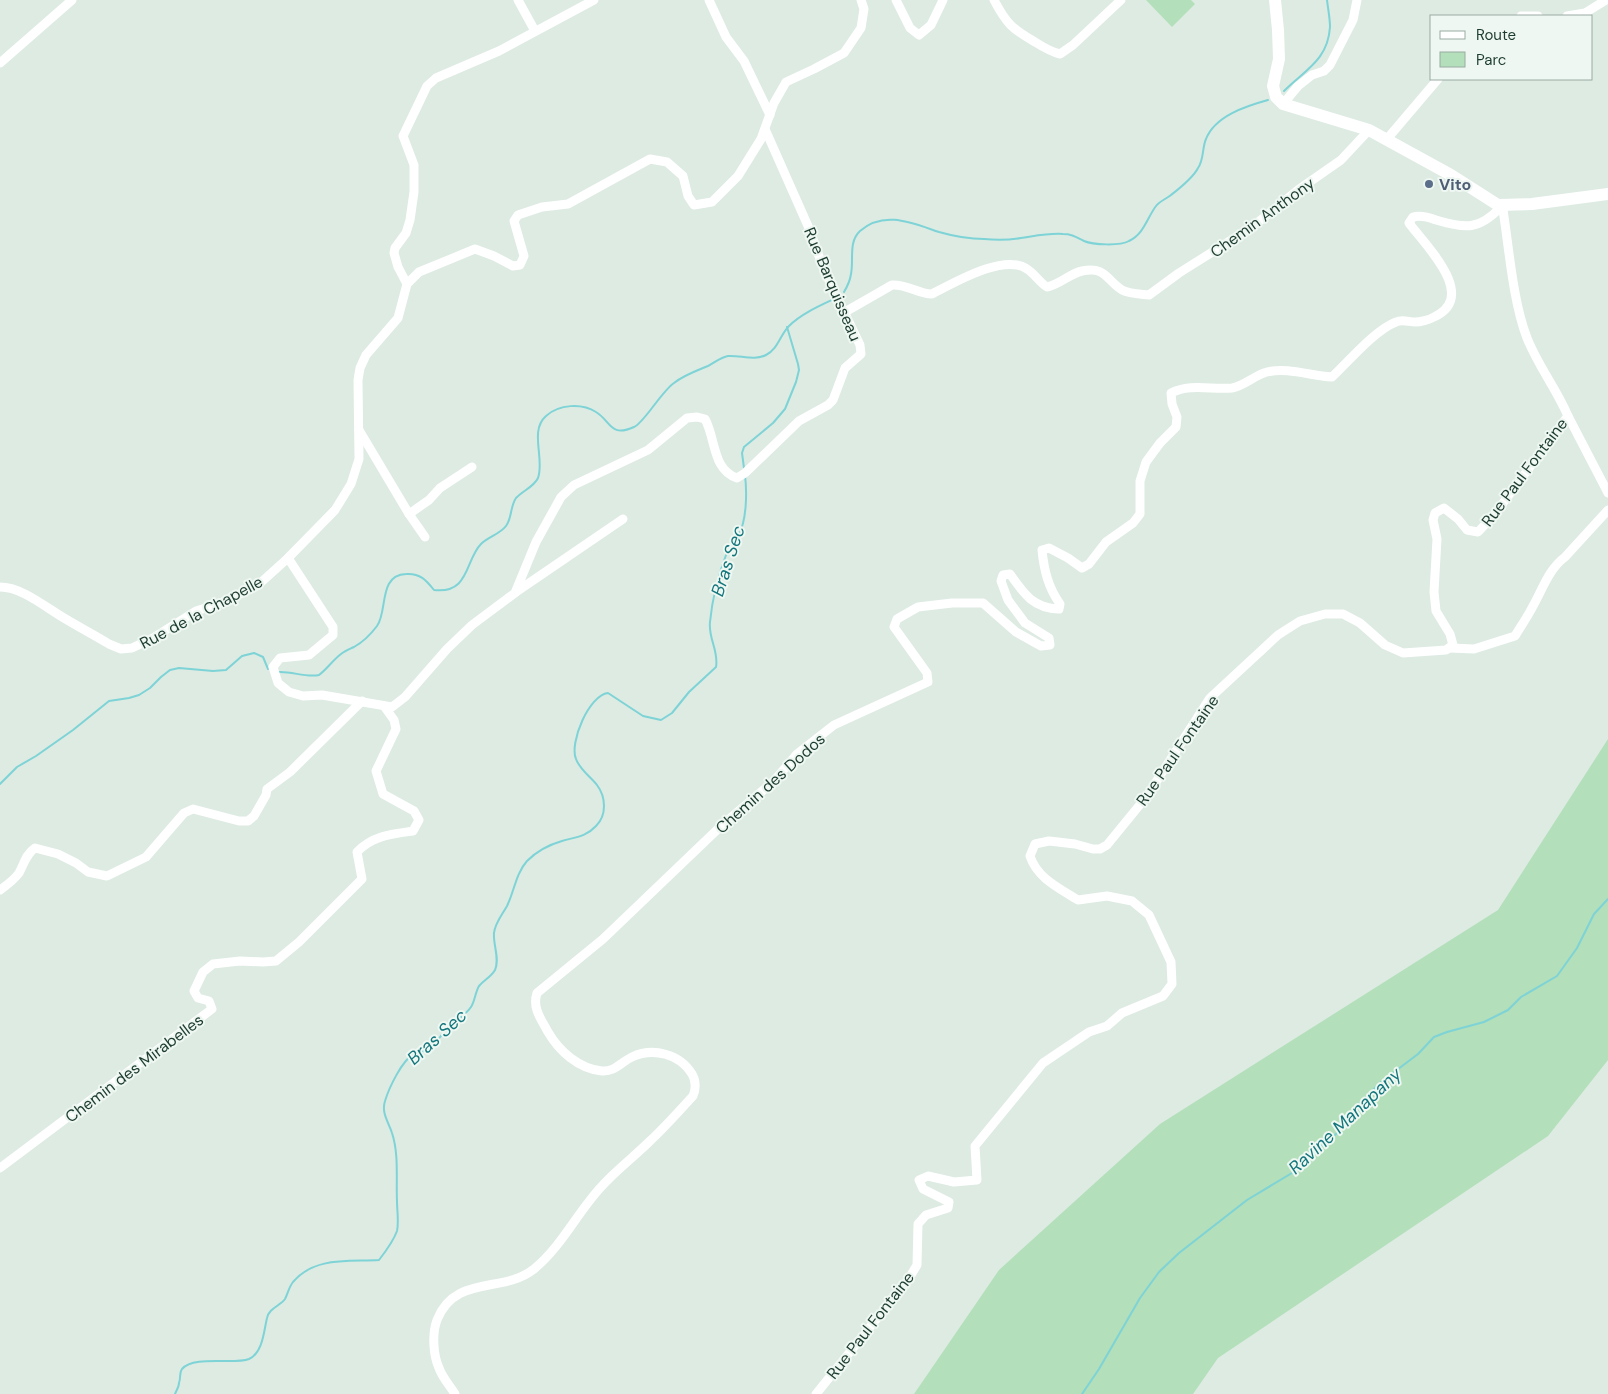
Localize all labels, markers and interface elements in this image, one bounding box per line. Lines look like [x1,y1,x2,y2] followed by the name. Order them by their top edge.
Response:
[1430,15,1593,80] legend
[1476,25,1516,45] text: Route
[1476,50,1506,70] text: Parc
[1206,172,1319,262] street label: Chemin Anthony
[1439,174,1471,195] place label: Vito
[1423,178,1435,190] marker: Vito
[799,224,866,344] street label: Rue Barquisseau
[1477,414,1572,531] street label: Rue Paul Fontaine
[705,523,751,599] water label: Bras Sec
[136,571,266,654] street label: Rue de la Chapelle
[1131,691,1223,810] street label: Rue Paul Fontaine
[711,728,830,838] street label: Chemin des Dodos
[402,1004,472,1070] water label: Bras Sec
[61,1009,208,1127] street label: Chemin des Mirabelles
[1283,1062,1407,1180] water label: Ravine Manapany
[822,1267,919,1383] street label: Rue Paul Fontaine

